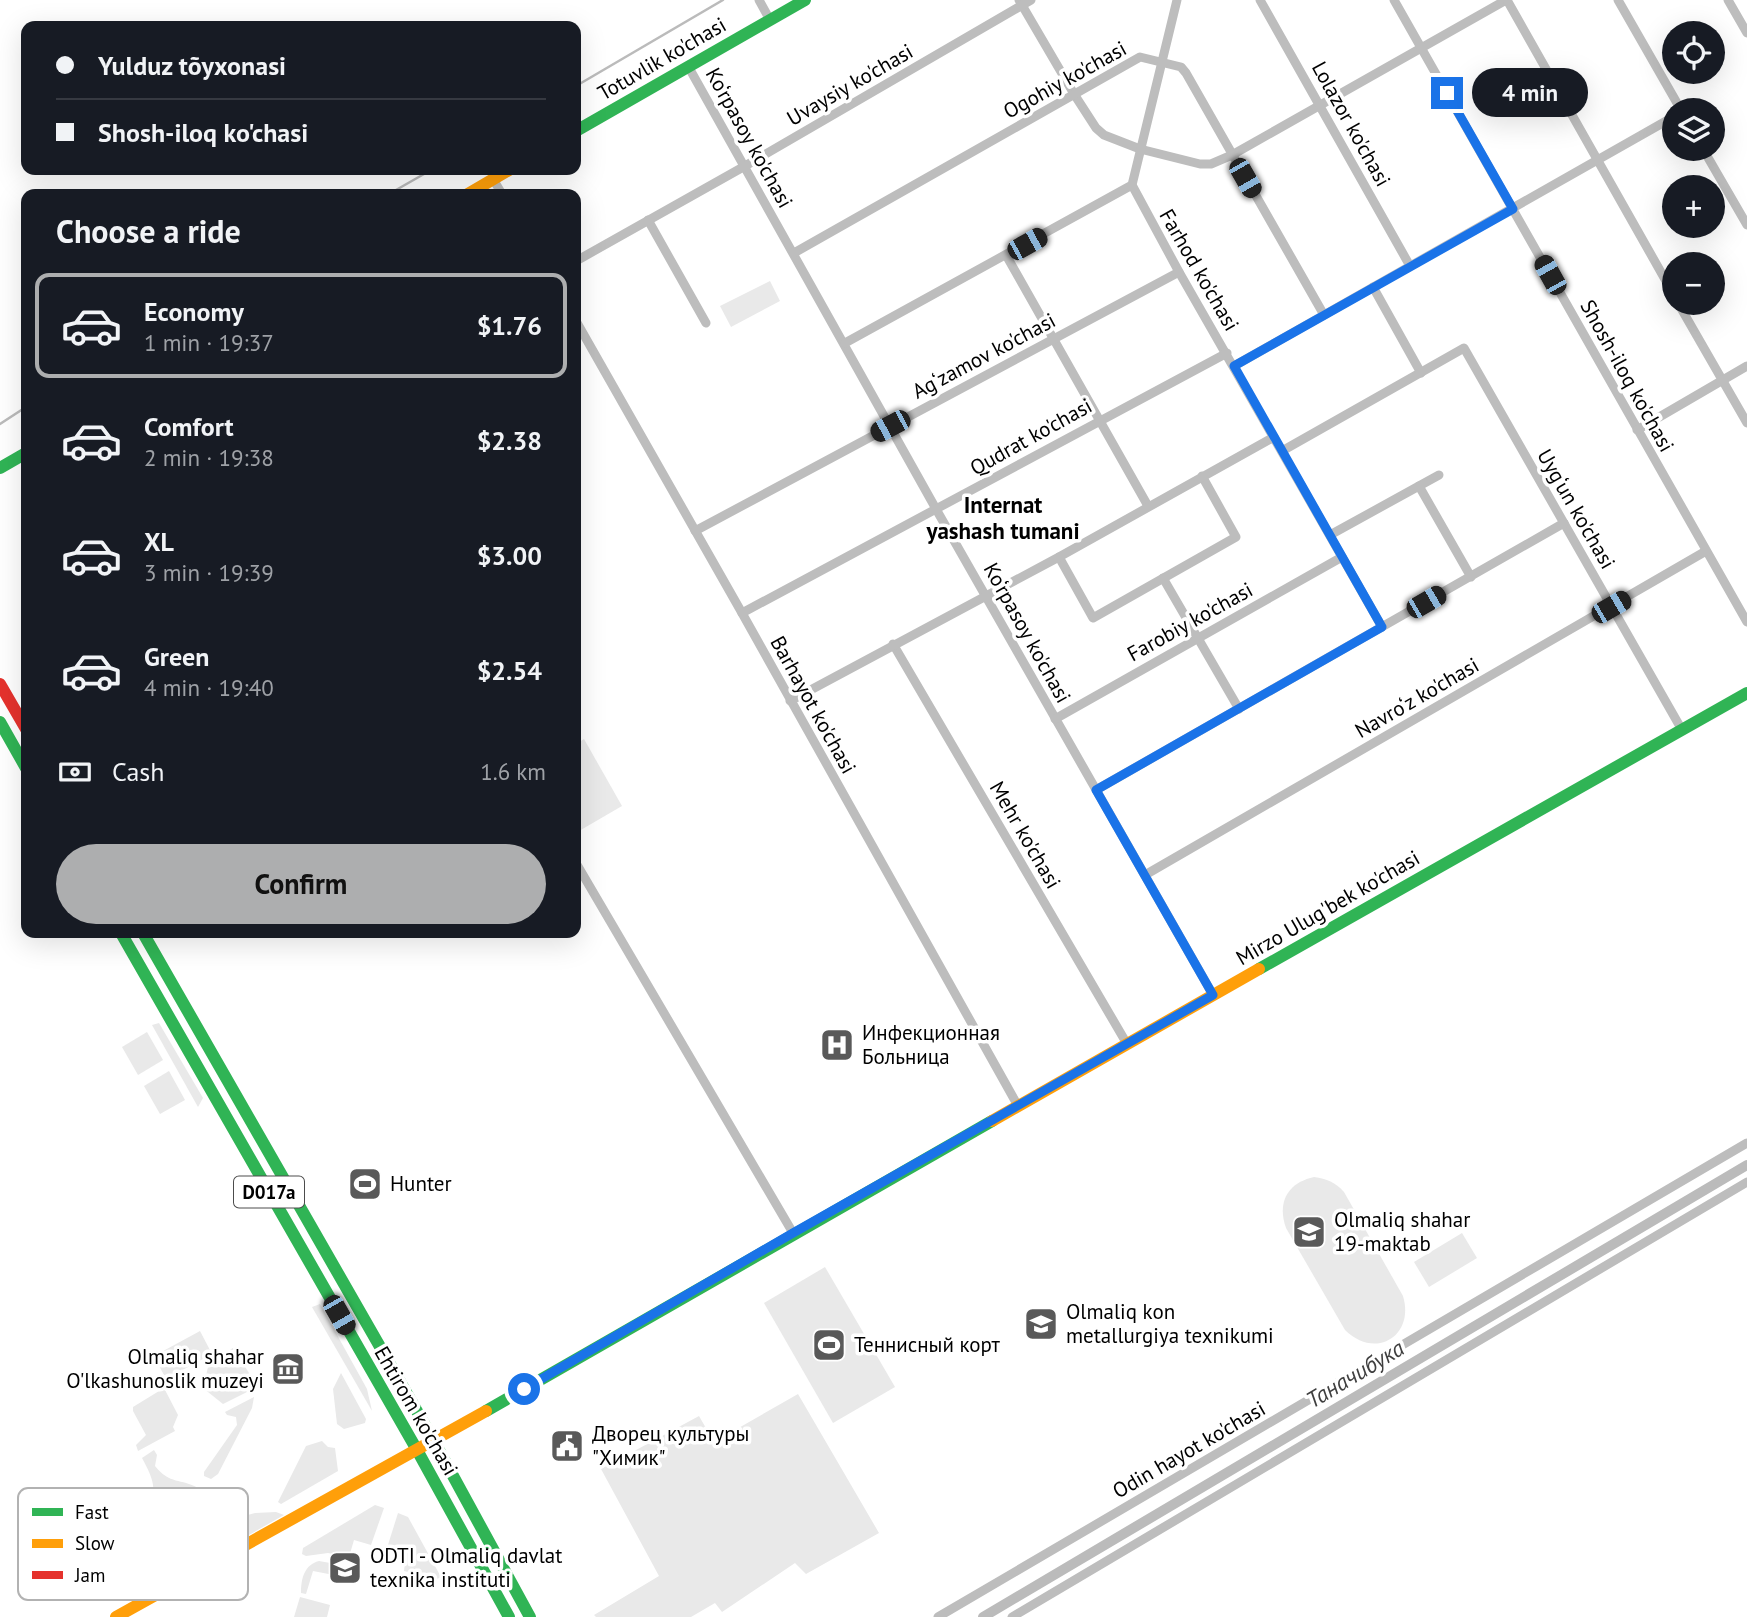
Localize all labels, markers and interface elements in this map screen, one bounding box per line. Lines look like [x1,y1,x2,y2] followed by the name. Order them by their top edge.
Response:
[593,11,731,106] street label: Totuvlik ko'chasi
[1662,21,1725,315] map controls
[1662,21,1725,84] button: locate
[998,35,1131,125] street label: Ogohiy ko'chasi
[782,38,918,132] street label: Uvaysiy ko'chasi
[98,49,286,82] text: Yulduz tõyxonasi
[1306,57,1397,191] street label: Lolazor ko'chasi
[700,63,799,213] street label: Ko‘rpasoy ko'chasi
[1472,68,1587,118] callout: 4 min
[1431,77,1463,109] route end
[1502,78,1558,107] text: 4 min
[1662,98,1725,161] button: layers
[98,116,308,149] text: Shosh-iloq ko'chasi
[1226,155,1265,201] car
[1662,175,1725,238] button: +
[1154,204,1245,336] street label: Farhod ko'chasi
[56,210,241,252] text: Choose a ride
[1004,225,1051,263] car
[1531,252,1570,298] car
[1662,252,1725,315] button: −
[60,294,123,357] icon: car
[144,295,244,328] text: Economy
[1574,295,1680,457] street label: Shosh-iloq ko'chasi
[907,306,1060,405] street label: Ag‘zamov ko'chasi
[477,309,542,342] text: $1.76
[144,328,274,357] text: 1 min · 19:37
[965,392,1097,481] street label: Qudrat ko'chasi
[867,407,914,445] car
[60,409,123,472] icon: car
[144,410,234,443] text: Comfort
[477,424,542,457] text: $2.38
[144,443,274,472] text: 2 min · 19:38
[1531,444,1622,574] street label: Uyg‘un ko'chasi
[925,490,1080,545] district label: Internat yashash tumani
[60,524,123,587] icon: car
[144,525,174,558] text: XL
[477,539,542,572] text: $3.00
[144,558,274,587] text: 3 min · 19:39
[978,558,1077,708] street label: Ko‘rpasoy ko'chasi
[1122,576,1257,667] street label: Farobiy ko'chasi
[1403,582,1450,622] car
[1588,587,1635,627] car
[764,631,862,778] street label: Barhayot ko'chasi
[60,639,123,702] icon: car
[144,640,209,673] text: Green
[1350,651,1484,744] street label: Navro‘z ko'chasi
[477,654,542,687] text: $2.54
[144,673,274,702] text: 4 min · 19:40
[56,753,94,791] icon: cash
[112,755,164,788] text: Cash
[480,757,546,786] text: 1.6 km
[984,776,1067,893] street label: Mehr ko'chasi
[56,844,546,924] button: Confirm
[1231,844,1424,971] street label: Mirzo Ulug'bek ko'chasi
[862,1019,1000,1070] place label: Инфекционная Больница
[818,1026,856,1064] hospital icon: Инфекционная Больница
[346,1165,384,1203] sports icon: Hunter
[390,1170,452,1197] place label: Hunter
[234,1176,304,1208] road number: D017a
[1334,1206,1470,1257] place label: Olmaliq shahar 19-maktab
[1290,1213,1328,1251] school or university icon: Olmaliq shahar 19-maktab
[320,1292,359,1338] car
[1066,1298,1274,1349] place label: Olmaliq kon metallurgiya texnikumi
[1022,1305,1060,1343] school or university icon: Olmaliq kon metallurgiya texnikumi
[810,1326,848,1364] sports icon: Теннисный корт
[854,1331,1001,1358] place label: Теннисный корт
[1301,1333,1409,1414] water label: Таначибука
[369,1341,464,1480] street label: Ehtirom ko'chasi
[66,1343,264,1394] place label: Olmaliq shahar O'lkashunoslik muzeyi
[269,1350,307,1388] museum icon: Olmaliq shahar O'lkashunoslik muzeyi
[508,1373,540,1405] route start
[1107,1395,1270,1504] street label: Odin hayot ko'chasi
[592,1420,749,1471] place label: Дворец культуры "Химик"
[548,1427,586,1465] public building icon: Дворец культуры "Химик"
[18,1488,248,1600] legend
[75,1500,109,1524] text: Fast
[75,1531,115,1555] text: Slow
[370,1542,562,1593] place label: ODTI - Olmaliq davlat texnika instituti
[326,1549,364,1587] school or university icon: ODTI - Olmaliq davlat texnika instituti
[74,1563,105,1587] text: Jam

